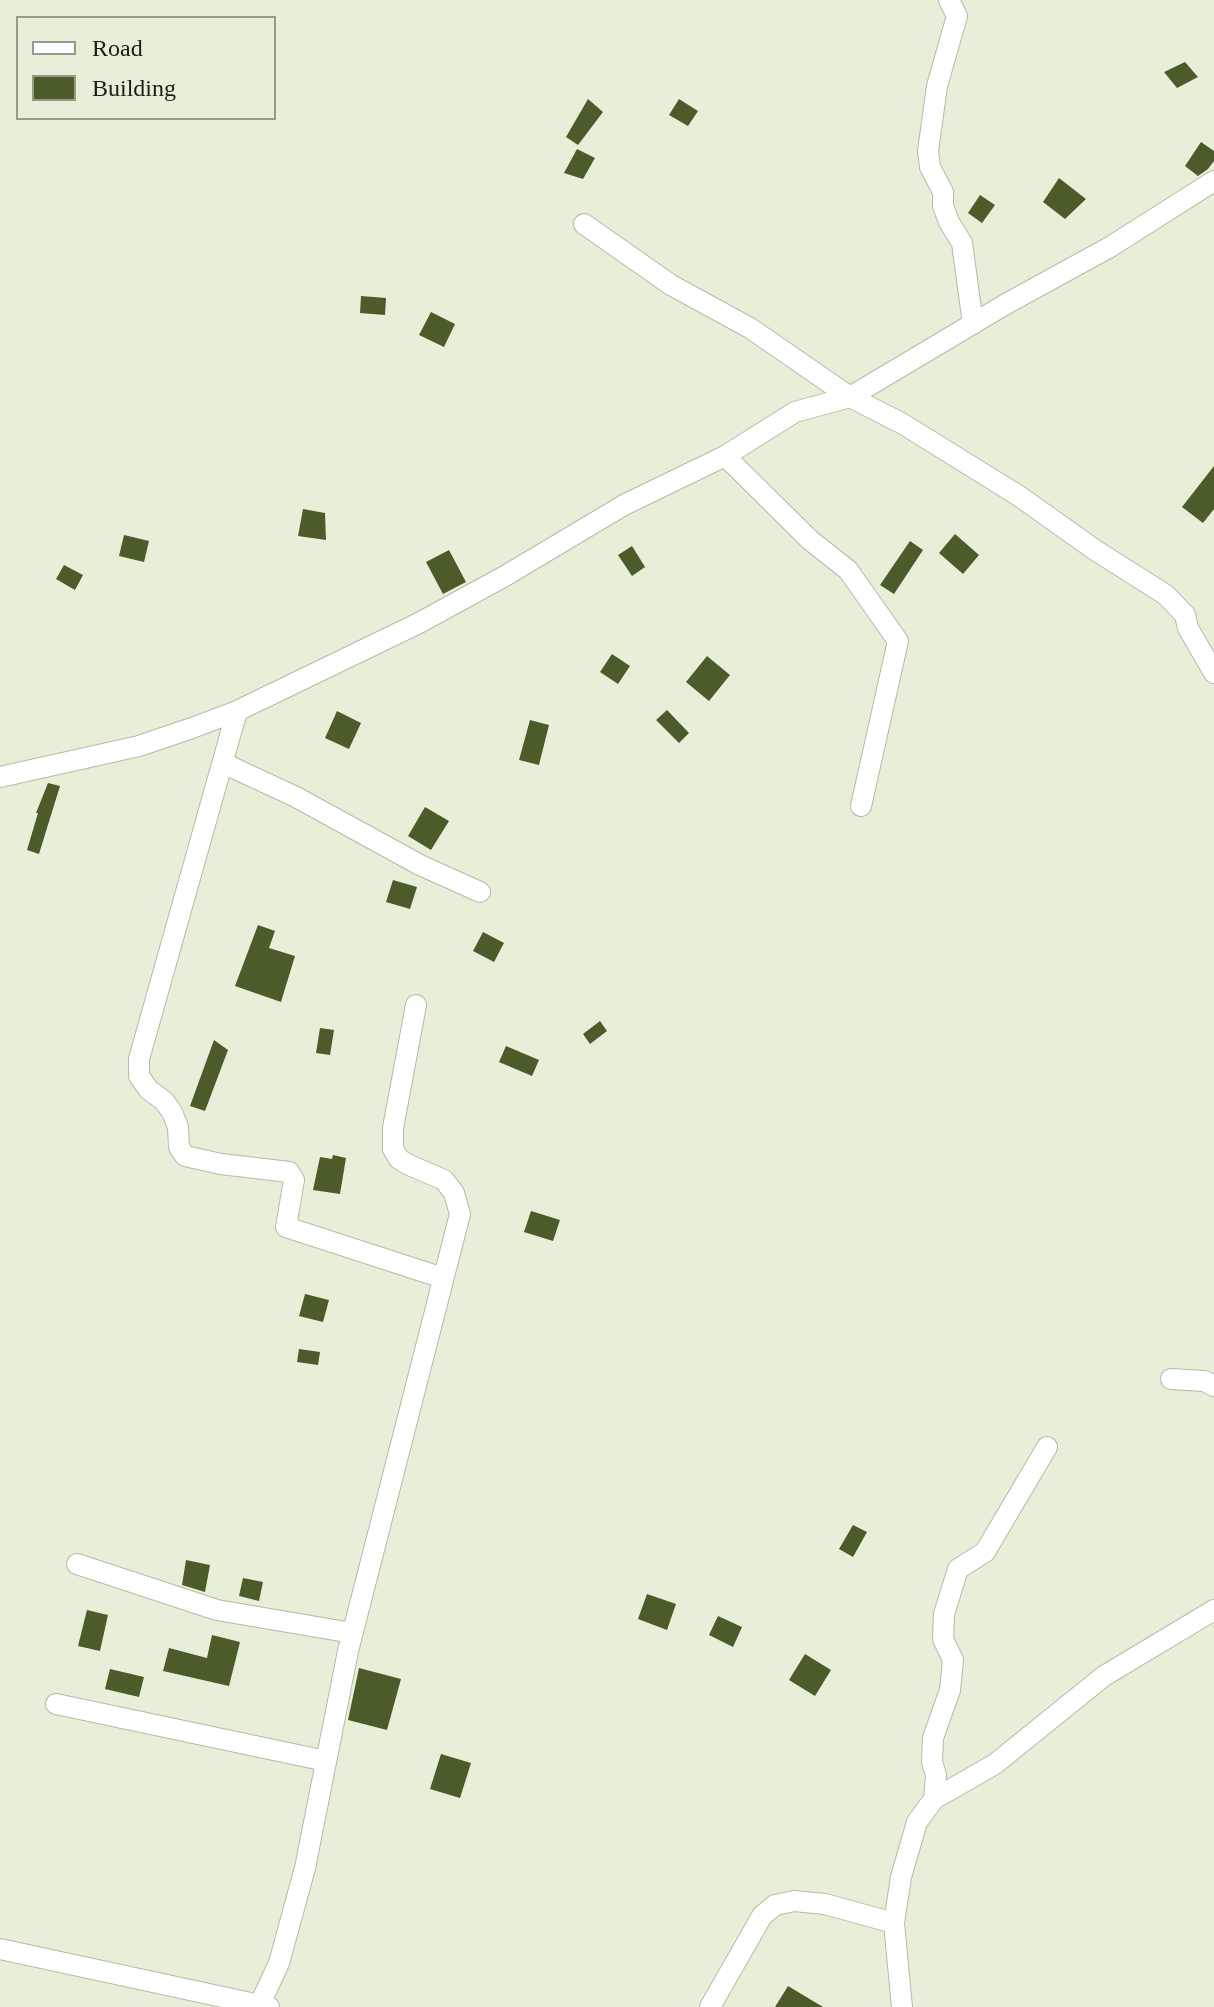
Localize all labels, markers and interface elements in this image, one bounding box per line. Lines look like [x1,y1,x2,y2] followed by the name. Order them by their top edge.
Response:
[16,16,276,120] legend
[92,35,143,61] text: Road
[92,75,176,101] text: Building

